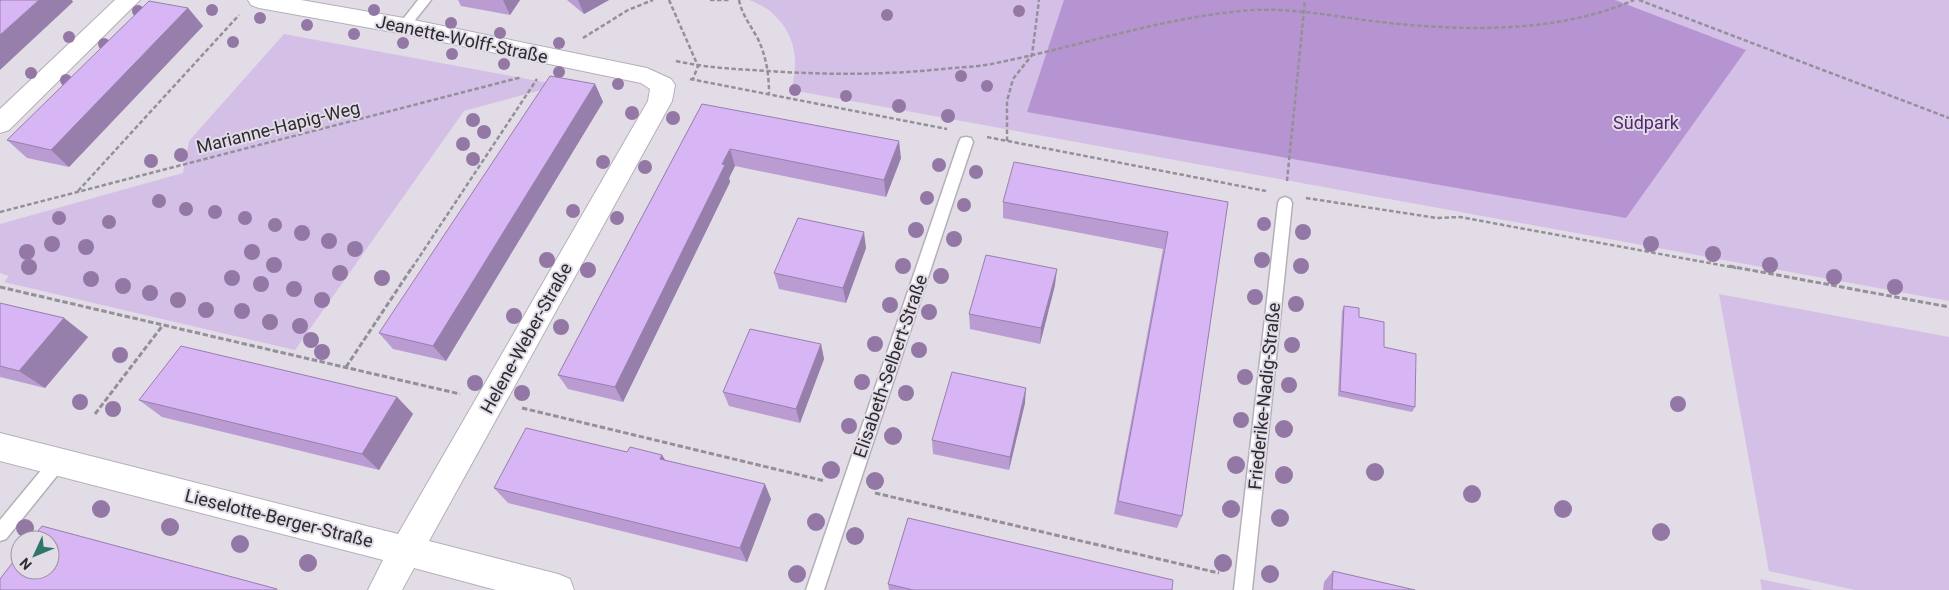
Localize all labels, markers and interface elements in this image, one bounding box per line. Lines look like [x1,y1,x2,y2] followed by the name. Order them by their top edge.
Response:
[374,11,550,67] street label: Jeanette-Wolff-Straße
[194,97,362,157] street label: Marianne-Hapig-Weg
[1613,112,1680,133] park label: Südpark
[476,259,576,417] street label: Helene-Weber-Straße
[849,272,931,460] street label: Elisabeth-Selbert-Straße
[1244,301,1284,491] street label: Friederike-Nadig-Straße
[183,484,375,552] street label: Lieselotte-Berger-Straße
[10,530,60,580] north arrow
[16,555,35,573] text: N

